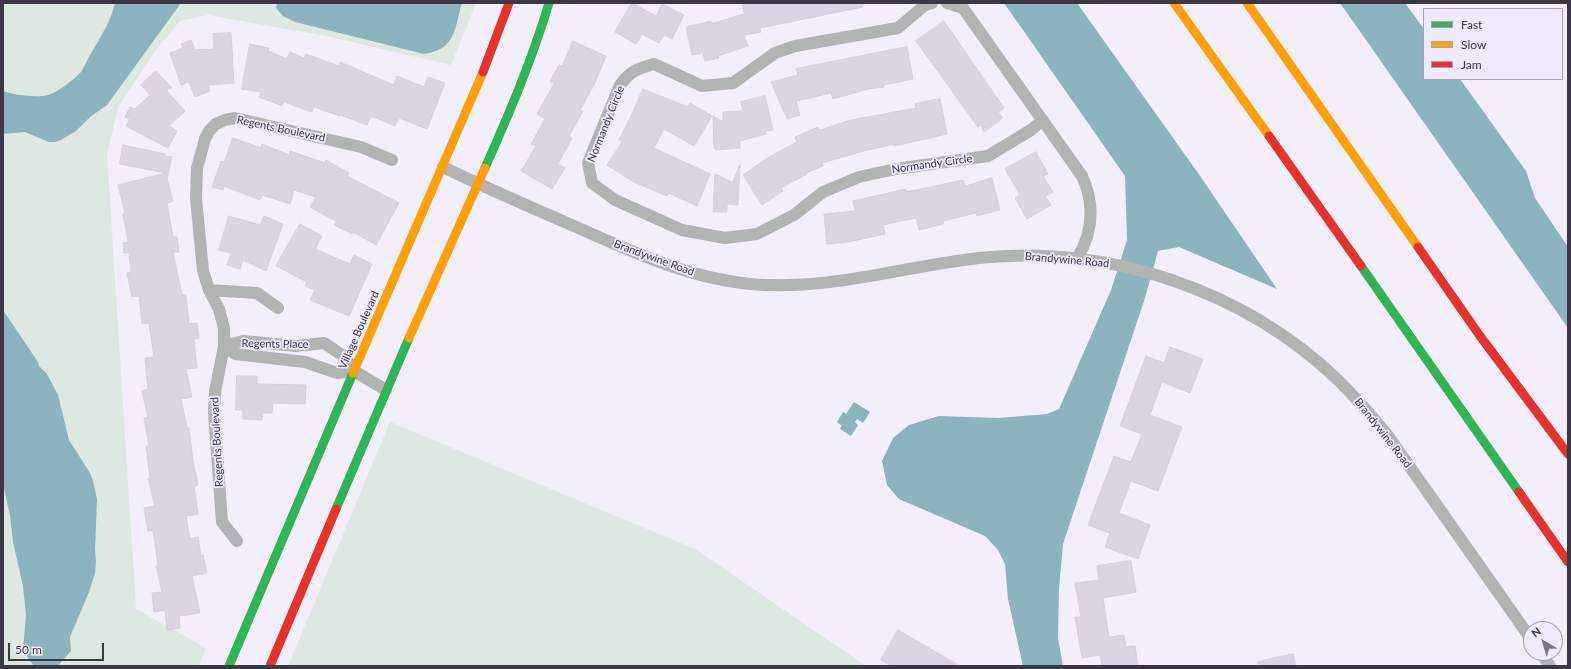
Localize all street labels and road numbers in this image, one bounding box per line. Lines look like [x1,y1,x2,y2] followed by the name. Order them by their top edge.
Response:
[585,84,627,164] street label: Normandy Circle
[236,113,326,145] street label: Regents Boulevard
[891,152,973,176] street label: Normandy Circle
[612,237,696,279] street label: Brandywine Road
[1024,250,1110,270] street label: Brandywine Road
[336,289,382,371] street label: Village Boulevard
[241,337,309,351] street label: Regents Place
[1352,396,1414,470] street label: Brandywine Road
[208,397,226,487] street label: Regents Boulevard

